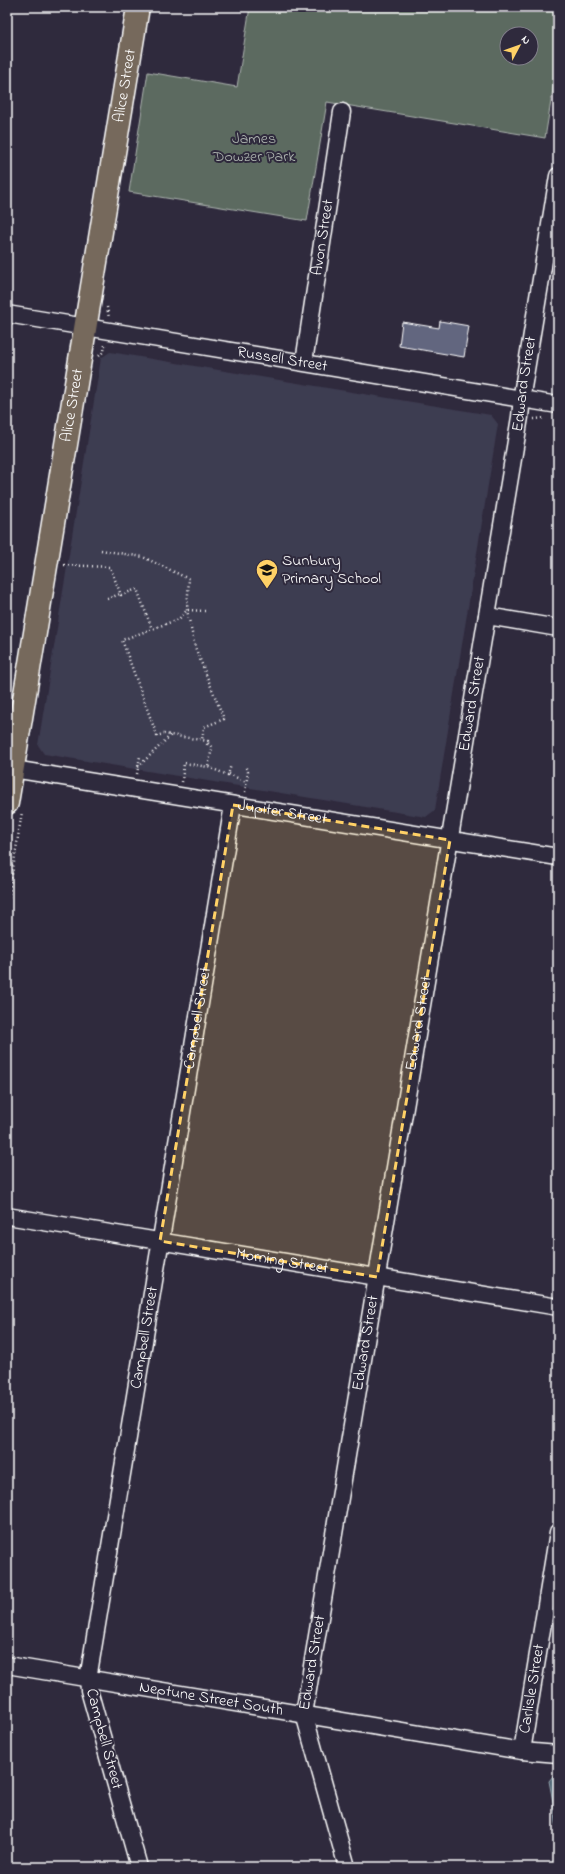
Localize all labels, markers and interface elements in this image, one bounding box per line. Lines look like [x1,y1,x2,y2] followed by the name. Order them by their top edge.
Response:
[499,26,539,66] north arrow
[517,32,534,48] text: N
[107,47,143,124] street label: Alice Street
[212,127,296,169] park label: James Dowzer Park
[305,197,341,277] street label: Avon Street
[506,334,543,434] street label: Edward Street
[235,340,330,379] street label: Russell Street
[55,366,90,444] street label: Alice Street
[282,549,381,591] place label: Sunbury Primary School
[254,557,280,590] school or university icon: Sunbury Primary School
[452,654,492,753] street label: Edward Street
[236,793,330,832] street label: Jupiter Street
[177,964,218,1071] street label: Campbell Street
[399,973,439,1073] street label: Edward Street
[234,1242,331,1281] street label: Morning Street
[124,1284,165,1391] street label: Campbell Street
[346,1293,386,1392] street label: Edward Street
[293,1613,332,1712] street label: Edward Street
[513,1642,551,1735] street label: Carlisle Street
[137,1675,285,1723] street label: Neptune Street South
[79,1686,129,1793] street label: Campbell Street

